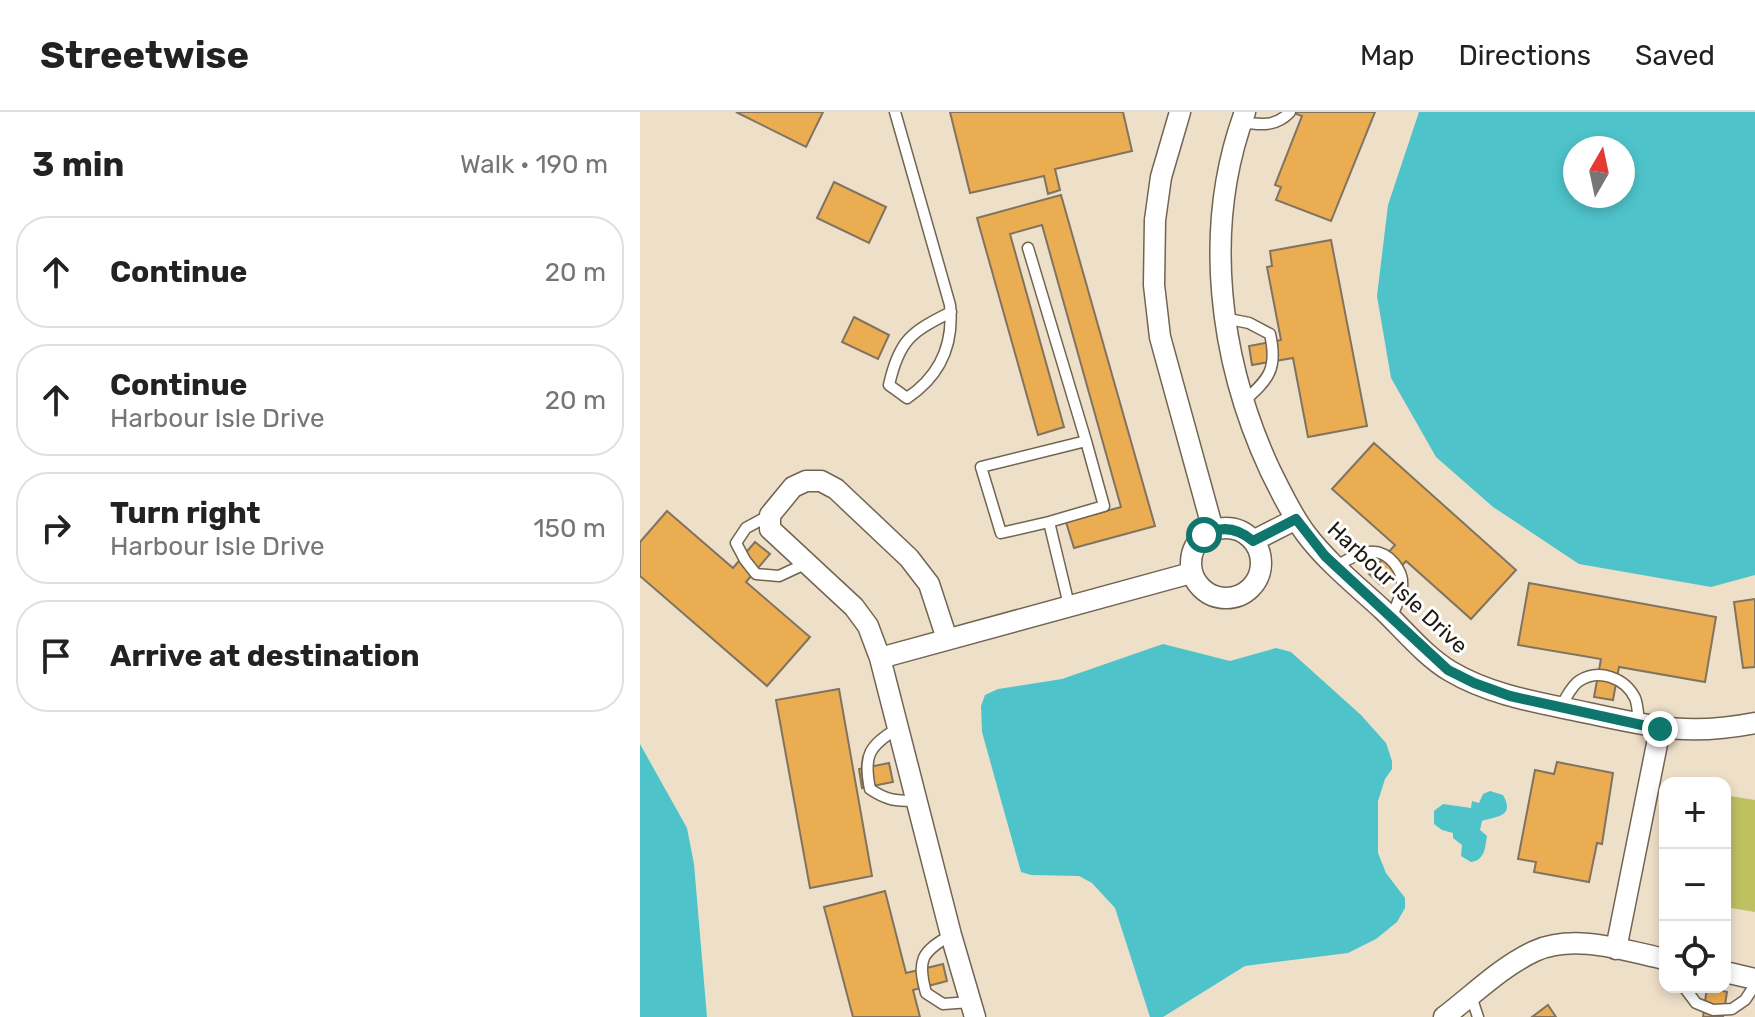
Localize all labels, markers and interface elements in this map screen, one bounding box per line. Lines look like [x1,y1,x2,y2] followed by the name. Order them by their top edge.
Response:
[40,32,249,78] text: Streetwise
[1360,39,1414,72] text: Map
[1458,39,1591,72] text: Directions
[1635,39,1715,72] text: Saved
[1563,136,1635,208] north arrow
[32,144,124,185] text: 3 min
[460,149,608,180] text: Walk · 190 m
[34,250,78,294] icon: ahead
[110,254,247,290] text: Continue
[545,257,606,288] text: 20 m
[110,367,247,403] text: Continue
[34,378,78,422] icon: ahead
[545,385,606,416] text: 20 m
[110,403,325,434] text: Harbour Isle Drive
[110,495,261,531] text: Turn right
[34,506,78,550] icon: right
[533,513,606,544] text: 150 m
[1322,516,1473,659] street label: Harbour Isle Drive
[1186,517,1222,553] route start
[110,531,325,562] text: Harbour Isle Drive
[34,634,78,678] icon: arrive
[110,638,420,674] text: Arrive at destination
[1642,711,1678,747] route end
[1659,777,1731,993] map controls
[1659,777,1731,849] button: +
[1659,849,1731,921] button: −
[1659,921,1731,993] button: locate

